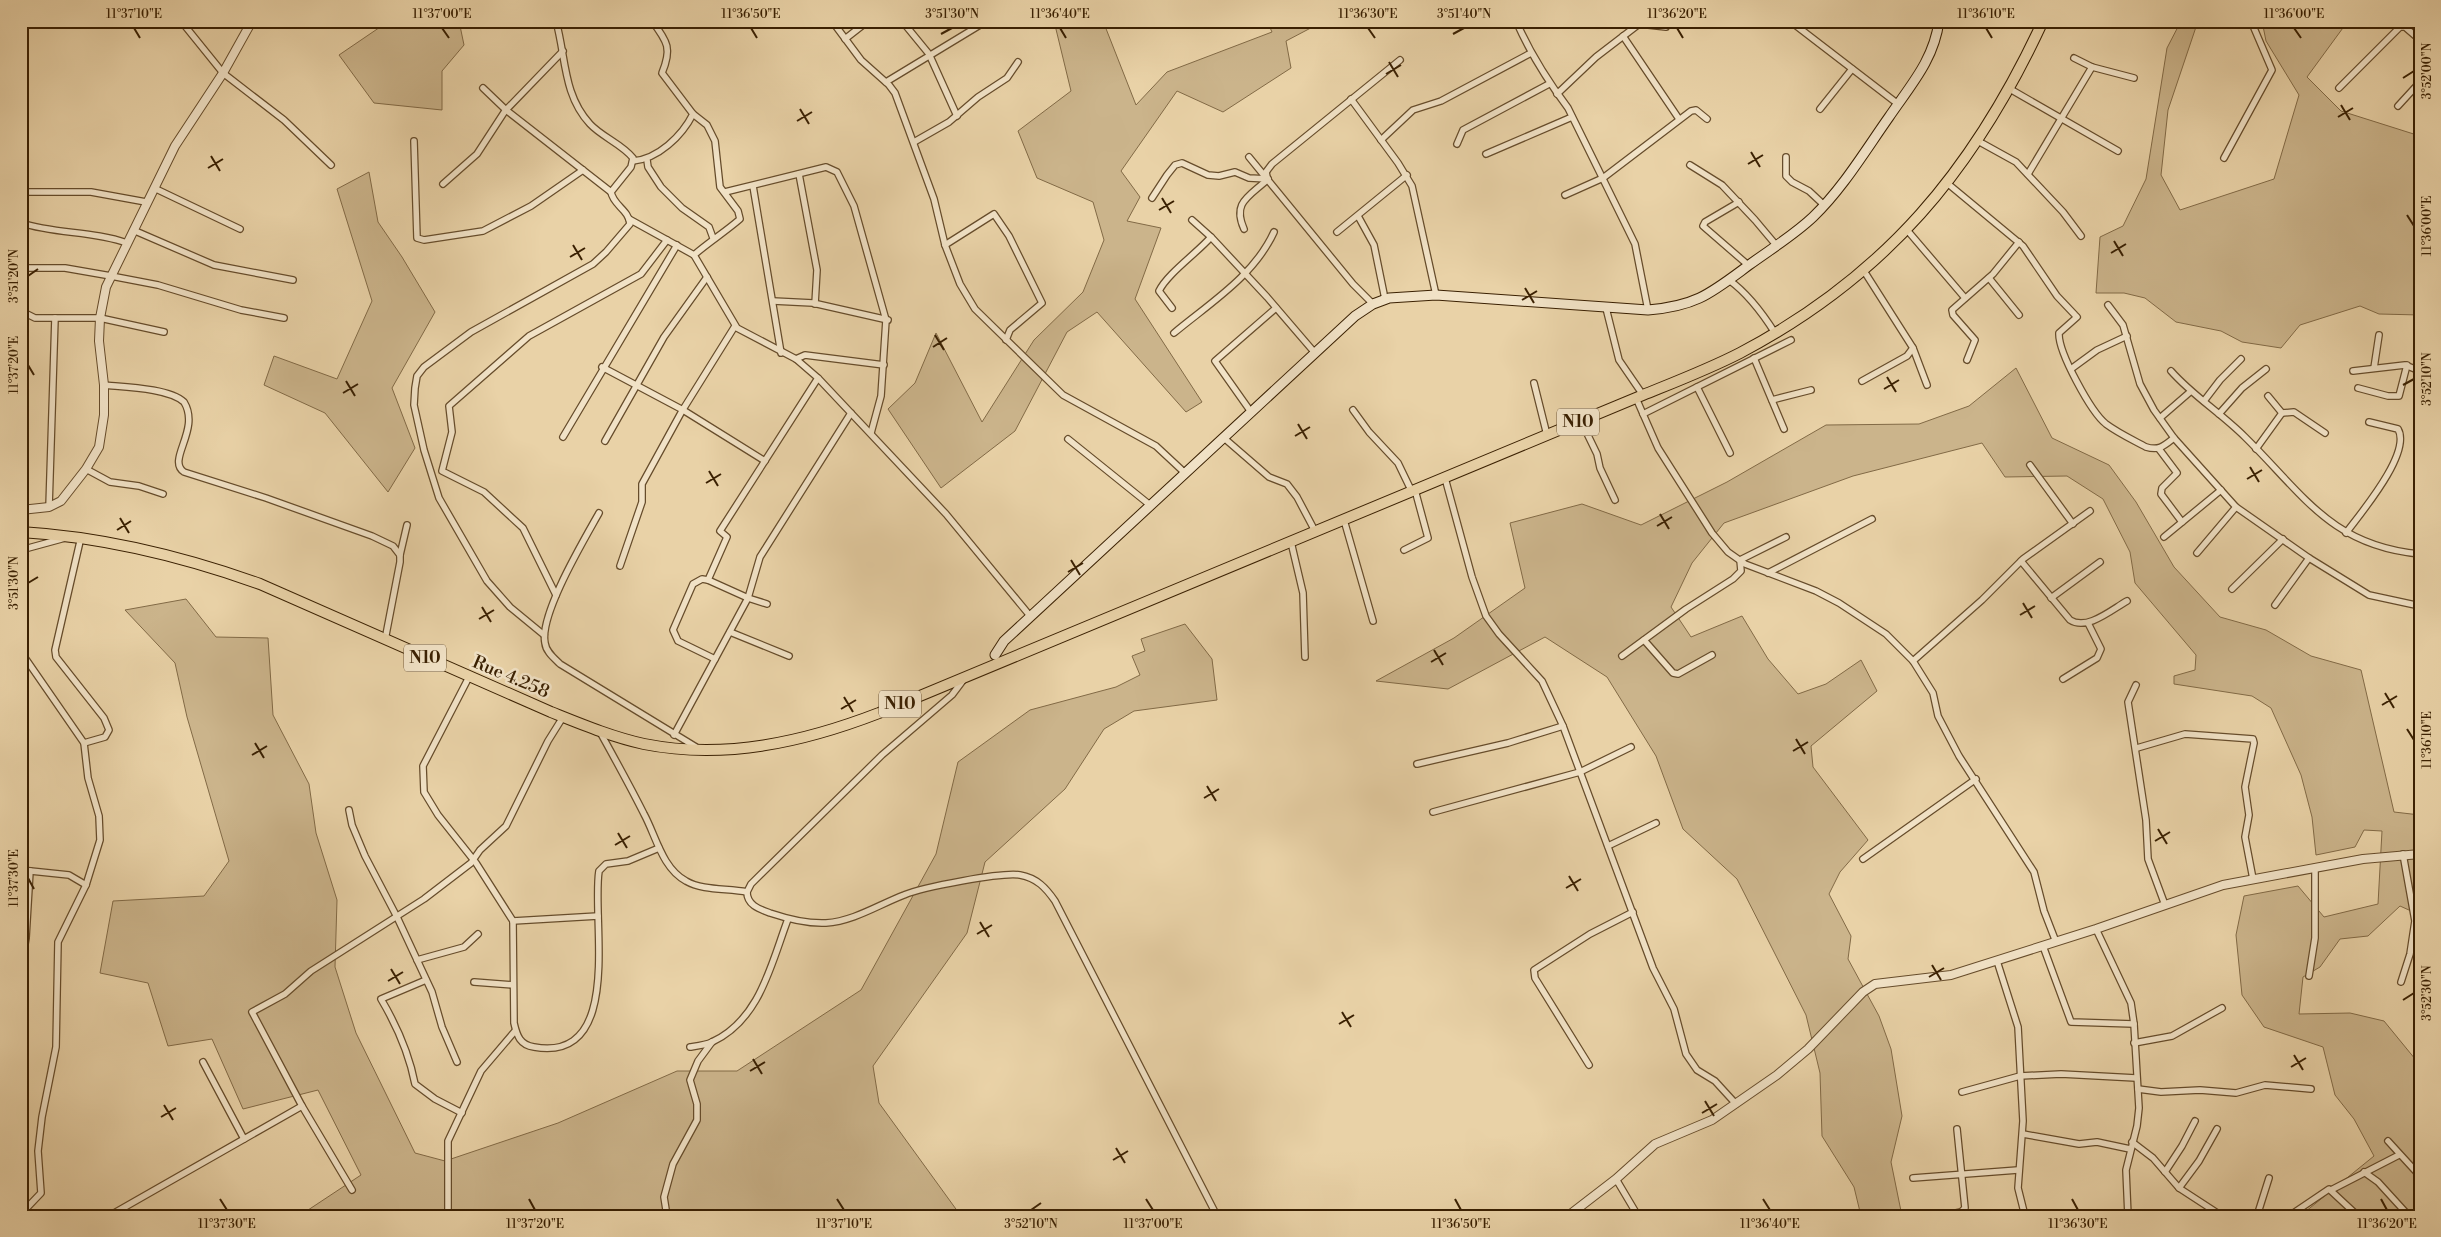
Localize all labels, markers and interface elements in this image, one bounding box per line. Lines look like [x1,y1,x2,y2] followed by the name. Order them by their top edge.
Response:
[106,7,162,22] text: 11°37'10"E
[412,7,472,22] text: 11°37'00"E
[721,7,781,22] text: 11°36'50"E
[925,7,979,22] text: 3°51'30"N
[1030,7,1090,22] text: 11°36'40"E
[1338,7,1398,22] text: 11°36'30"E
[1437,7,1491,22] text: 3°51'40"N
[1647,7,1707,22] text: 11°36'20"E
[1957,7,2015,22] text: 11°36'10"E
[2264,7,2324,22] text: 11°36'00"E
[2420,43,2435,99] text: 3°52'00"N
[2420,196,2435,256] text: 11°36'00"E
[7,249,22,303] text: 3°51'20"N
[7,336,22,394] text: 11°37'20"E
[2420,352,2435,406] text: 3°52'10"N
[1557,408,1599,436] road number: N10
[7,556,22,610] text: 3°51'30"N
[404,644,446,671] road number: N10
[469,650,553,704] street label: Rue 4.258
[879,691,921,718] road number: N10
[2420,711,2435,769] text: 11°36'10"E
[7,849,22,907] text: 11°37'30"E
[2420,965,2435,1021] text: 3°52'30"N
[198,1217,256,1232] text: 11°37'30"E
[506,1217,564,1232] text: 11°37'20"E
[816,1217,872,1232] text: 11°37'10"E
[1004,1217,1058,1232] text: 3°52'10"N
[1123,1217,1183,1232] text: 11°37'00"E
[1431,1217,1491,1232] text: 11°36'50"E
[1740,1217,1800,1232] text: 11°36'40"E
[2048,1217,2108,1232] text: 11°36'30"E
[2357,1217,2417,1232] text: 11°36'20"E

